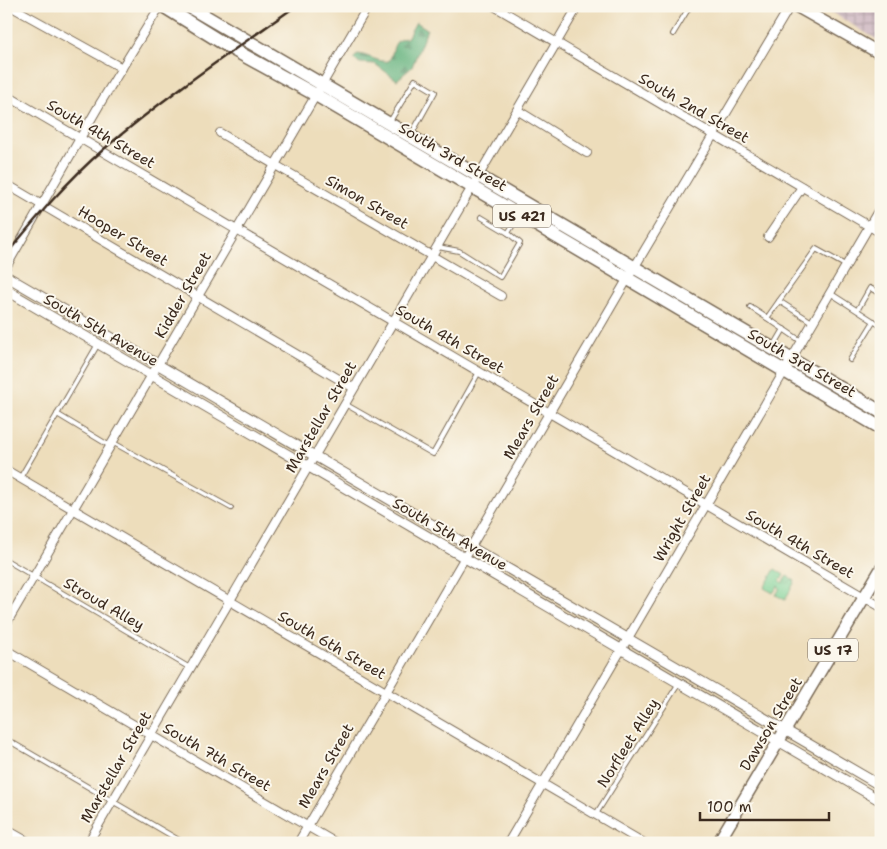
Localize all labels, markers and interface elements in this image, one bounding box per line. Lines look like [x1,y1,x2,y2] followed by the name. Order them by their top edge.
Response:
[635,68,753,148] street label: South 2nd Street
[43,95,159,173] street label: South 4th Street
[395,118,511,196] street label: South 3rd Street
[322,170,412,234] street label: Simon Street
[74,201,172,271] street label: Hooper Street
[493,205,551,228] road number: US 421
[150,248,216,342] street label: Kidder Street
[40,289,162,371] street label: South 5th Avenue
[392,300,508,378] street label: South 4th Street
[744,324,860,402] street label: South 3rd Street
[281,357,361,477] street label: Marstellar Street
[499,371,563,463] street label: Mears Street
[649,470,715,566] street label: Wright Street
[389,493,511,575] street label: South 5th Avenue
[742,505,858,583] street label: South 4th Street
[60,573,148,635] street label: Stroud Alley
[274,606,390,684] street label: South 6th Street
[808,638,858,662] road number: US 17
[735,673,807,775] street label: Dawson Street
[593,695,663,791] street label: Norfleet Alley
[76,707,156,827] street label: Marstellar Street
[159,718,275,796] street label: South 7th Street
[294,720,358,812] street label: Mears Street
[700,789,828,821] scale bar
[707,797,752,817] text: 100 m

